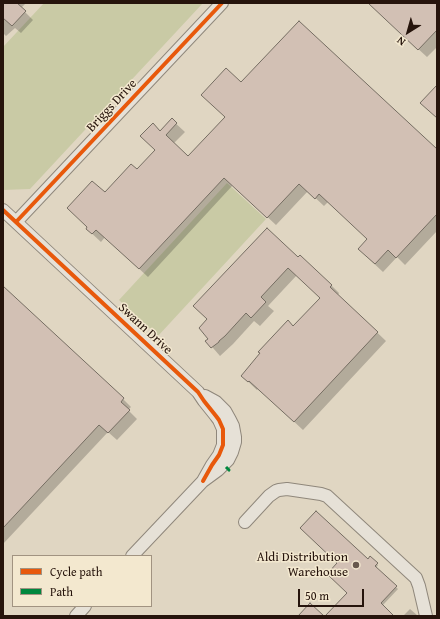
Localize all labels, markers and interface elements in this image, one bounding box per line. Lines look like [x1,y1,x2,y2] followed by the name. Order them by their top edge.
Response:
[388,12,428,52] north arrow
[393,33,409,50] text: N
[84,76,140,136] street label: Briggs Drive
[115,300,175,358] street label: Swann Drive
[257,550,348,581] place label: Aldi Distribution Warehouse
[12,555,152,607] legend
[351,560,361,570] marker: Aldi Distribution Warehouse
[50,563,102,580] text: Cycle path
[300,581,366,607] scale bar
[50,583,73,600] text: Path
[305,587,329,604] text: 50 m

